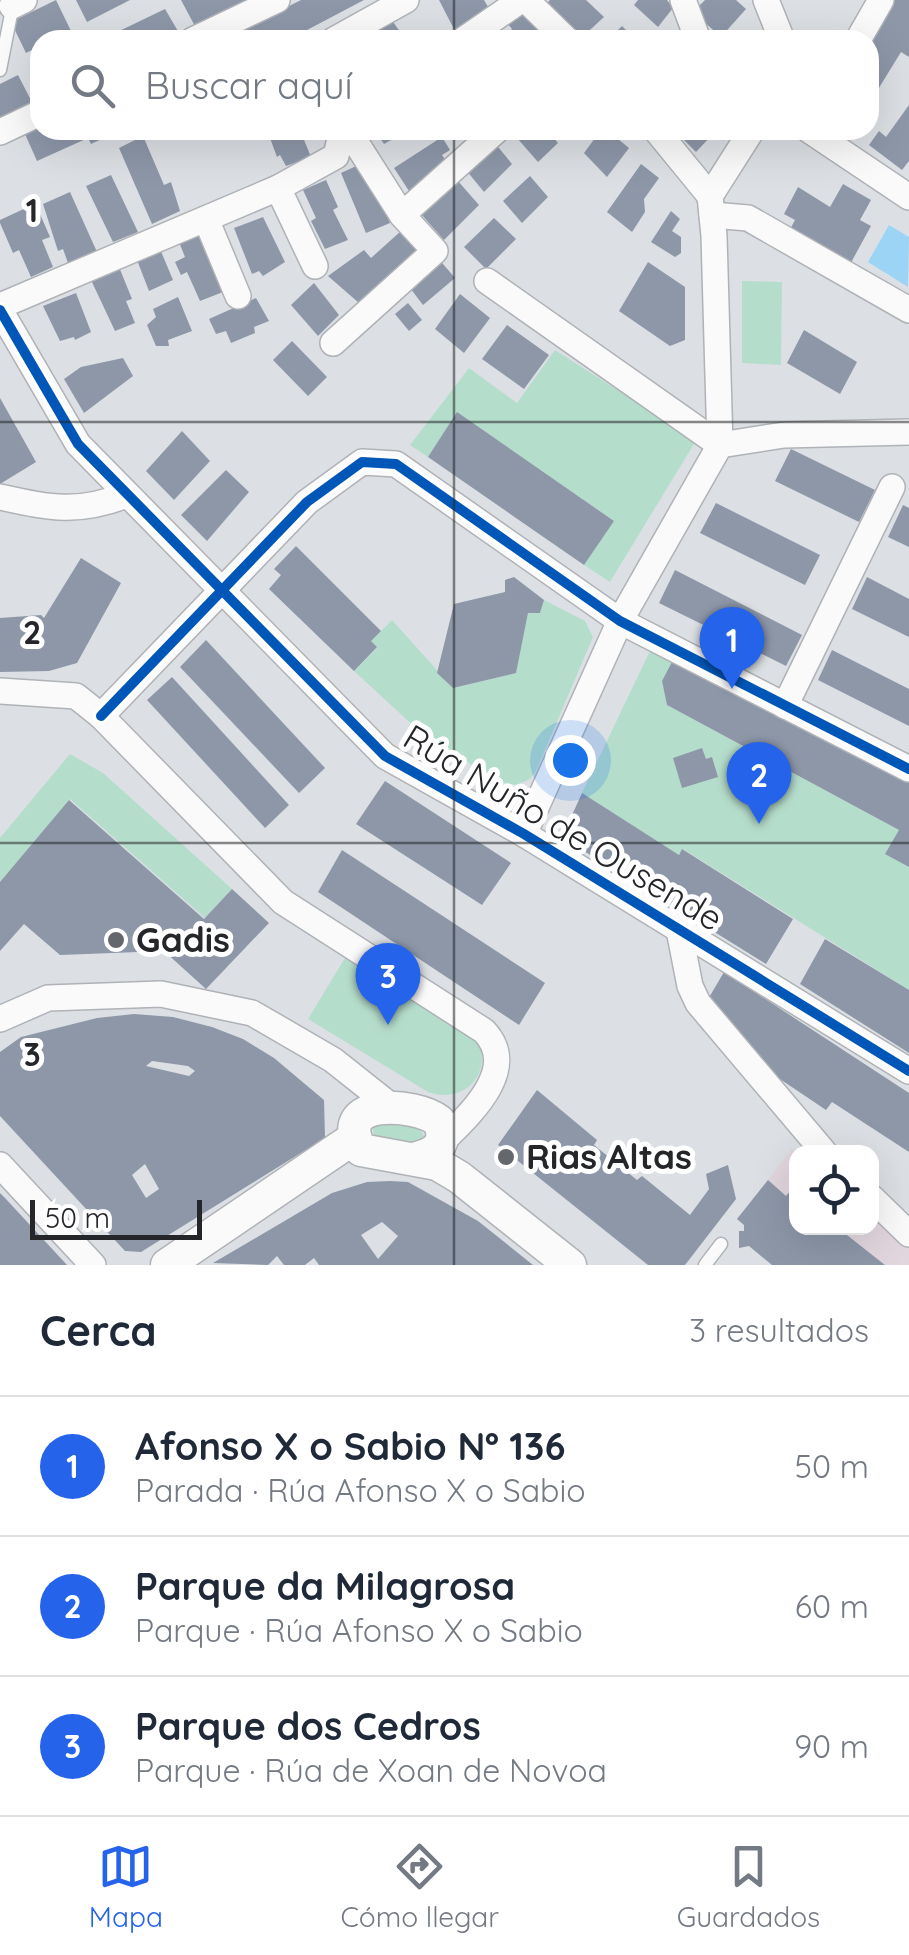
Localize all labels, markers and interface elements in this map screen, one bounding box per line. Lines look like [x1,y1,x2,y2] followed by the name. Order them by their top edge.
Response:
[30,30,879,140] search box
[65,58,120,113] icon: search
[145,61,353,109] text: Buscar aquí
[26,190,38,230] text: 1
[700,606,764,689] pin: 1
[23,612,41,652] text: 2
[396,714,731,940] street label: Rúa Nuño de Ousende
[545,735,596,786] your location
[726,742,792,824] pin: 2
[136,917,230,961] place label: Gadis
[105,929,127,951] marker: Gadis
[356,942,420,1025] pin: 3
[23,1034,41,1074] text: 3
[526,1134,692,1178] place label: Rias Altas
[789,1145,879,1235] map controls
[789,1145,879,1235] button: locate
[495,1146,517,1168] marker: Rias Altas
[30,1195,202,1240] scale bar
[45,1200,110,1235] text: 50 m
[40,1304,157,1357] text: Cerca
[689,1310,869,1350] text: 3 resultados
[135,1422,565,1470] text: Afonso X o Sabio Nº 136
[66,1446,79,1486] text: 1
[795,1446,869,1486] text: 50 m
[135,1470,586,1510] text: Parada · Rúa Afonso X o Sabio
[135,1562,515,1610] text: Parque da Milagrosa
[63,1586,82,1626] text: 2
[795,1586,869,1626] text: 60 m
[135,1610,583,1650] text: Parque · Rúa Afonso X o Sabio
[135,1702,481,1750] text: Parque dos Cedros
[64,1726,81,1766] text: 3
[794,1726,869,1766] text: 90 m
[135,1750,607,1790] text: Parque · Rúa de Xoan de Novoa
[89,1839,163,1934] tab: Mapa
[340,1839,499,1934] tab: Cómo llegar
[677,1839,820,1934] tab: Guardados

